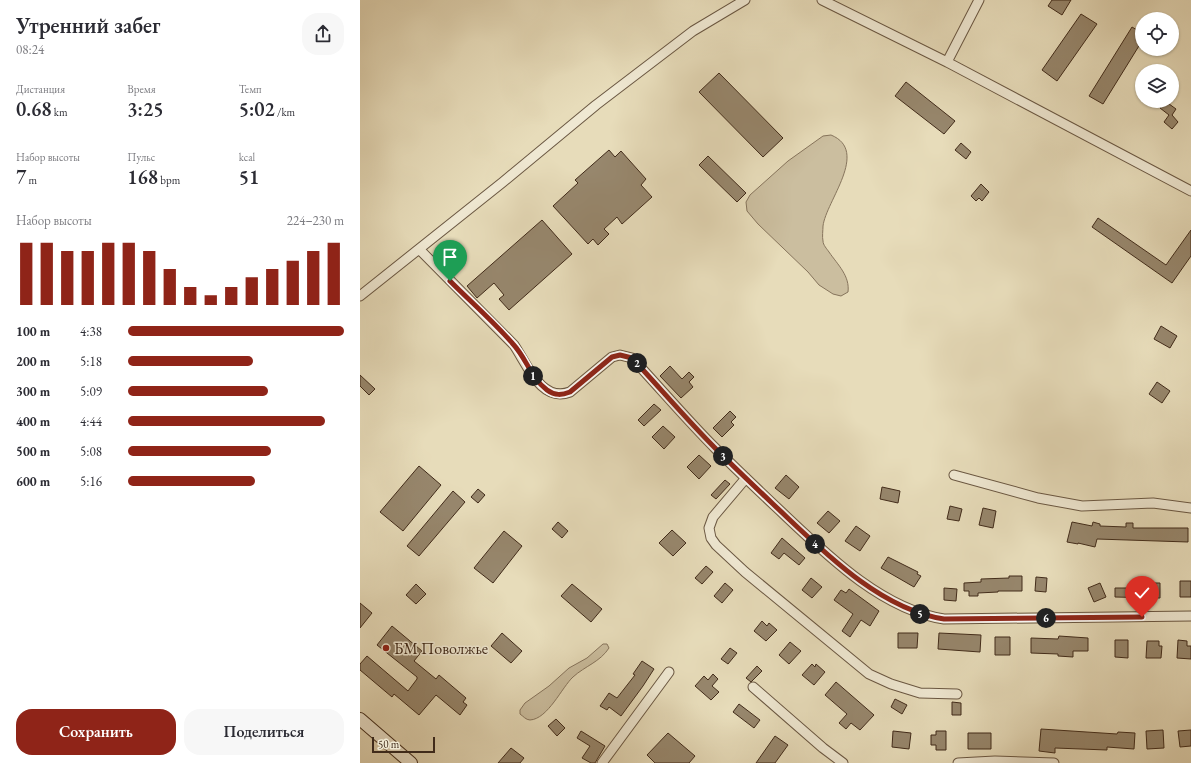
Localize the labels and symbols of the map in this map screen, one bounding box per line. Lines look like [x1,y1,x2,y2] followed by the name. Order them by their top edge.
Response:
[433,240,467,281] pin
[627,353,647,373] pin: 2
[523,366,543,386] pin: 1
[713,446,733,466] pin: 3
[805,534,825,554] pin: 4
[1125,576,1159,617] pin
[910,604,930,624] pin: 5
[1036,608,1056,628] pin: 6
[394,638,488,659] place label: БМ Поволжье
[381,643,391,653] marker: БМ Поволжье
[372,735,435,754] scale bar

